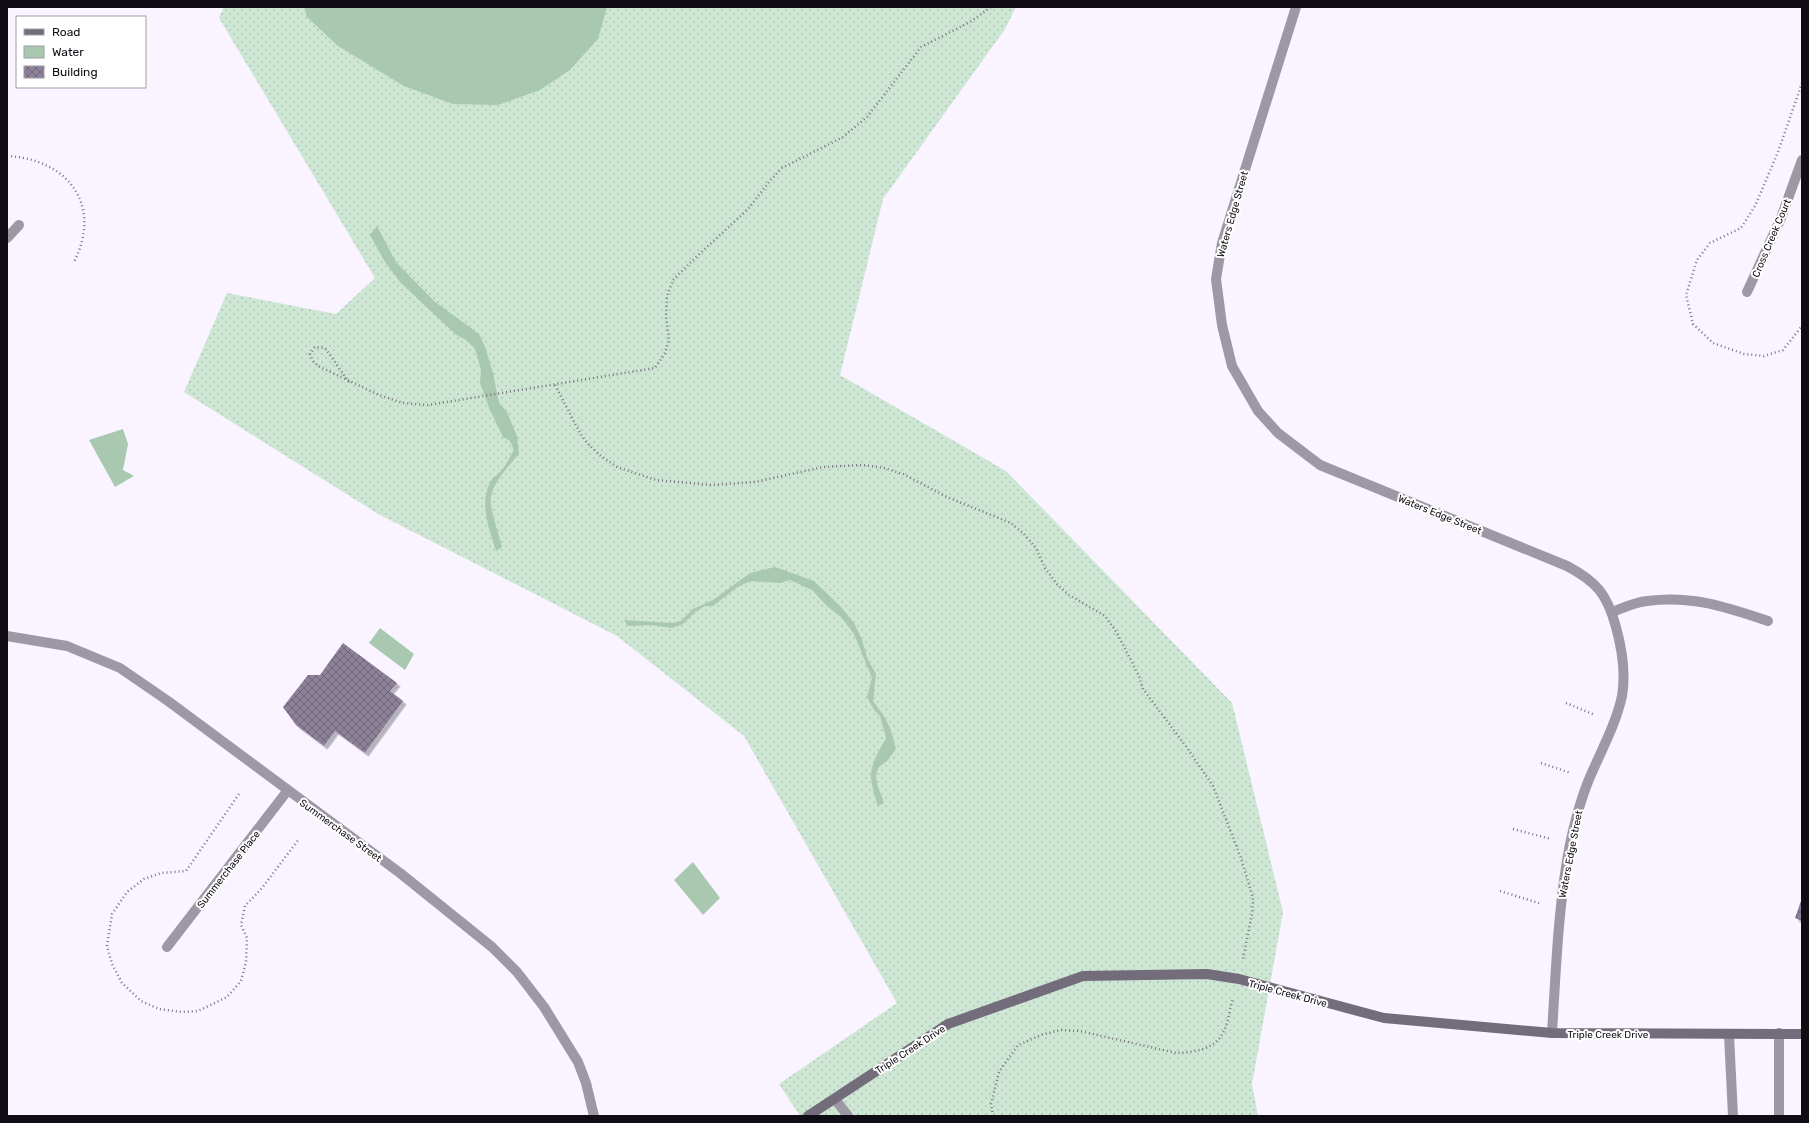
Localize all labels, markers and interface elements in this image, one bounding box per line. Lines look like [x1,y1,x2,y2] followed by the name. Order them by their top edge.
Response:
[16,16,146,88] legend
[52,25,80,39] text: Road
[52,45,84,59] text: Water
[52,65,98,79] text: Building
[1215,170,1251,259] street label: Waters Edge Street
[1750,197,1794,279] street label: Cross Creek Court
[1396,493,1483,537] street label: Waters Edge Street
[297,797,384,865] street label: Summerchase Street
[1557,809,1585,899] street label: Waters Edge Street
[195,828,263,911] street label: Summerchase Place
[1247,978,1329,1010] street label: Triple Creek Drive
[873,1023,948,1077] street label: Triple Creek Drive
[1568,1029,1649,1041] street label: Triple Creek Drive

